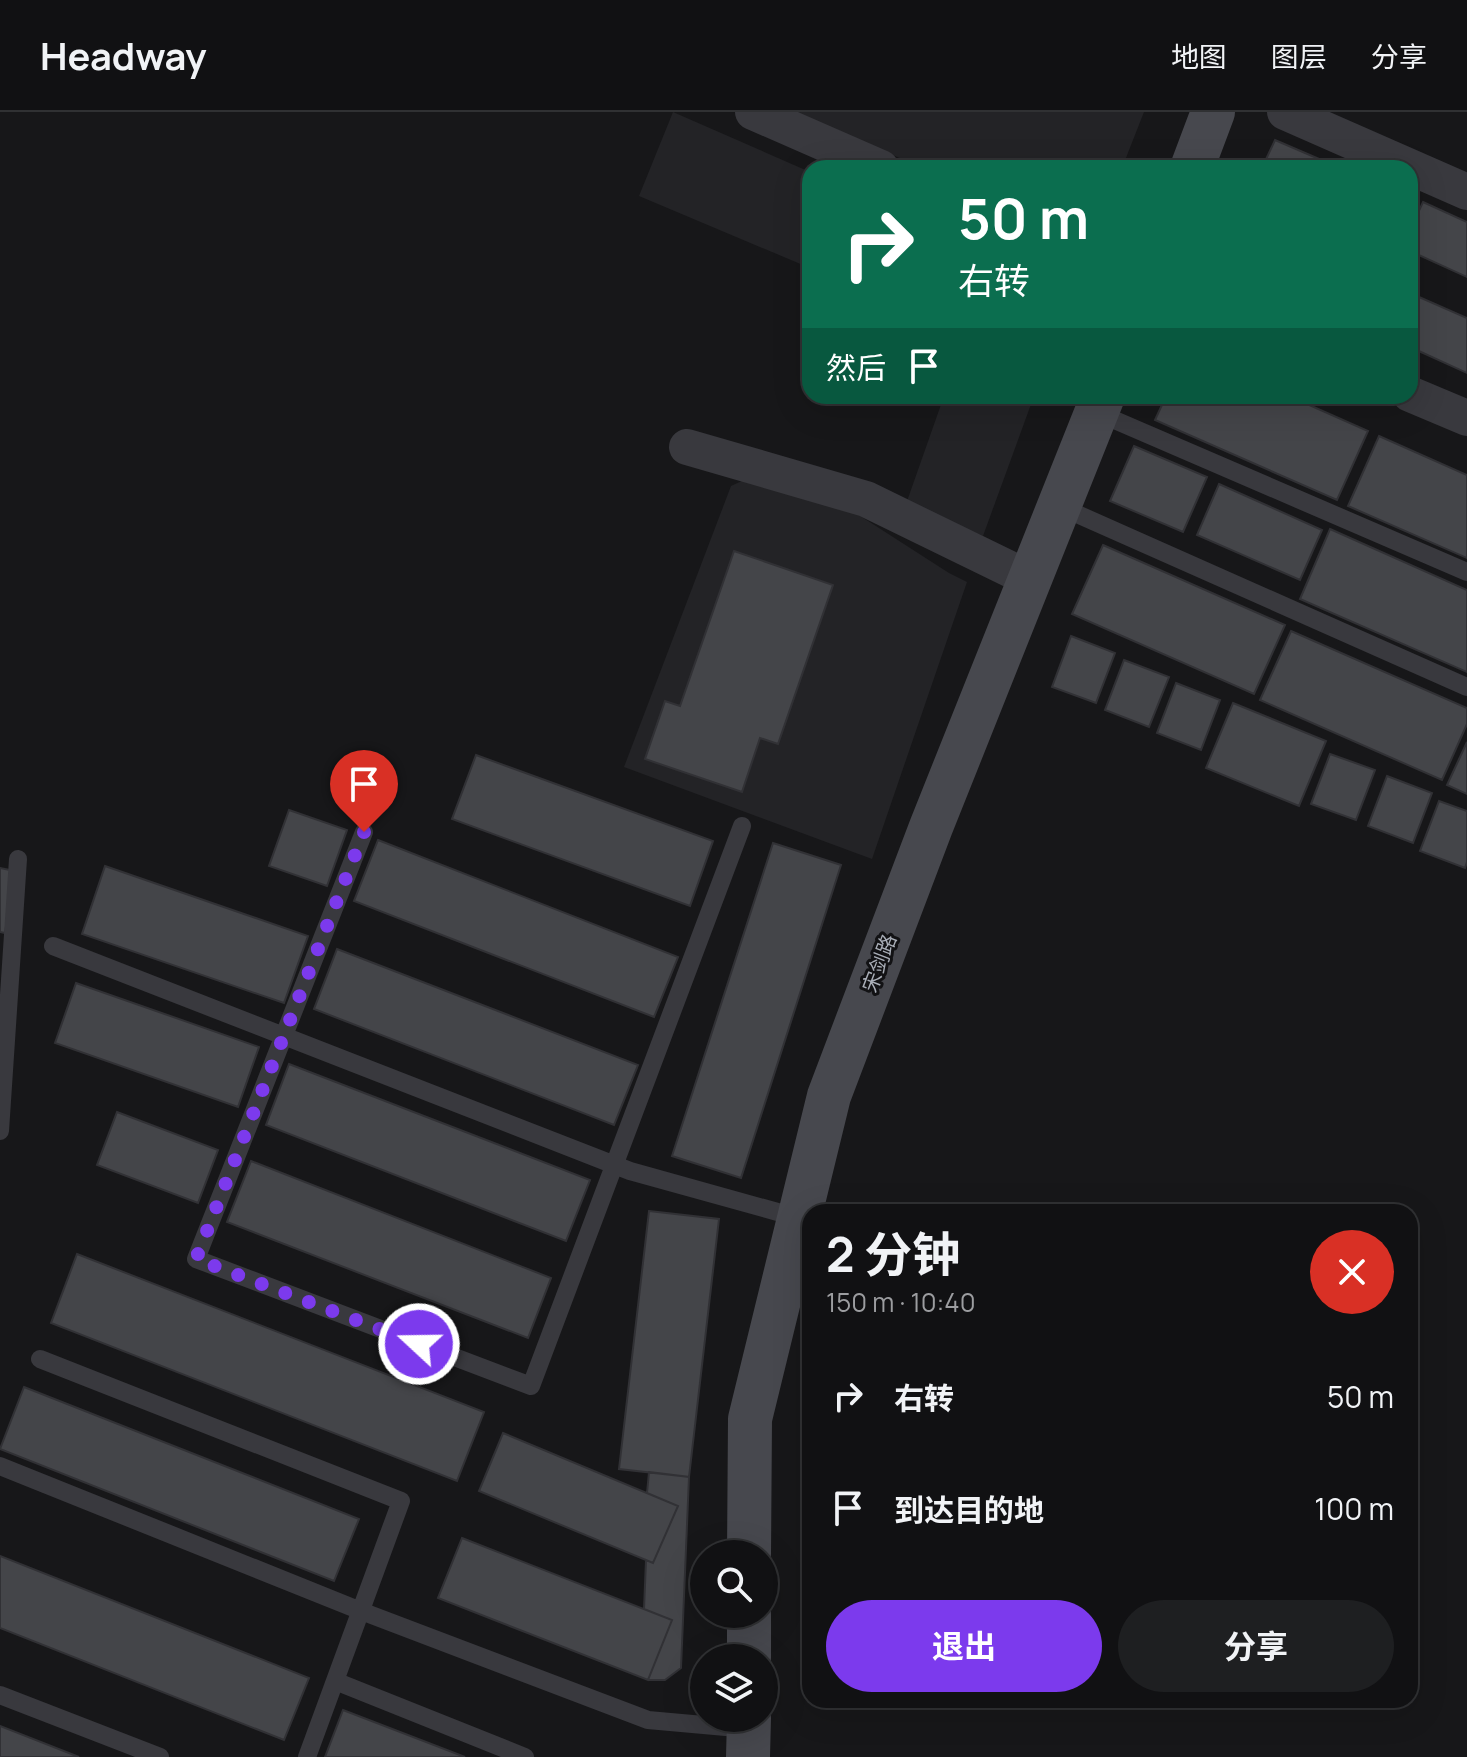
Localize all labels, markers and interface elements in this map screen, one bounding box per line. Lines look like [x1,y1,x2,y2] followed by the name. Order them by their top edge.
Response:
[40,29,207,81] text: Headway
[1171,37,1227,75] text: 地图
[1271,37,1327,75] text: 图层
[1371,37,1427,75] text: 分享
[958,179,1089,256] text: 50 m
[826,192,930,296] icon: right
[958,256,1030,305] text: 右转
[902,344,946,388] icon: arrive
[826,347,886,388] text: 然后
[330,750,398,832] pin
[342,762,386,806] icon: arrive
[856,930,902,996] street label: 宋剑路
[826,1221,960,1286] text: 2 分钟
[1310,1230,1394,1314] button: close
[826,1284,976,1320] text: 150 m · 10:40
[377,1302,461,1386] position arrow
[826,1374,870,1418] icon: right
[1327,1376,1394,1417] text: 50 m
[894,1377,954,1418] text: 右转
[826,1486,870,1530] icon: arrive
[1314,1488,1394,1529] text: 100 m
[894,1489,1044,1530] text: 到达目的地
[690,1540,778,1732] map controls
[690,1540,778,1628] button: search
[826,1600,1102,1692] button: 退出
[1118,1600,1394,1692] button: 分享
[690,1644,778,1732] button: layers

